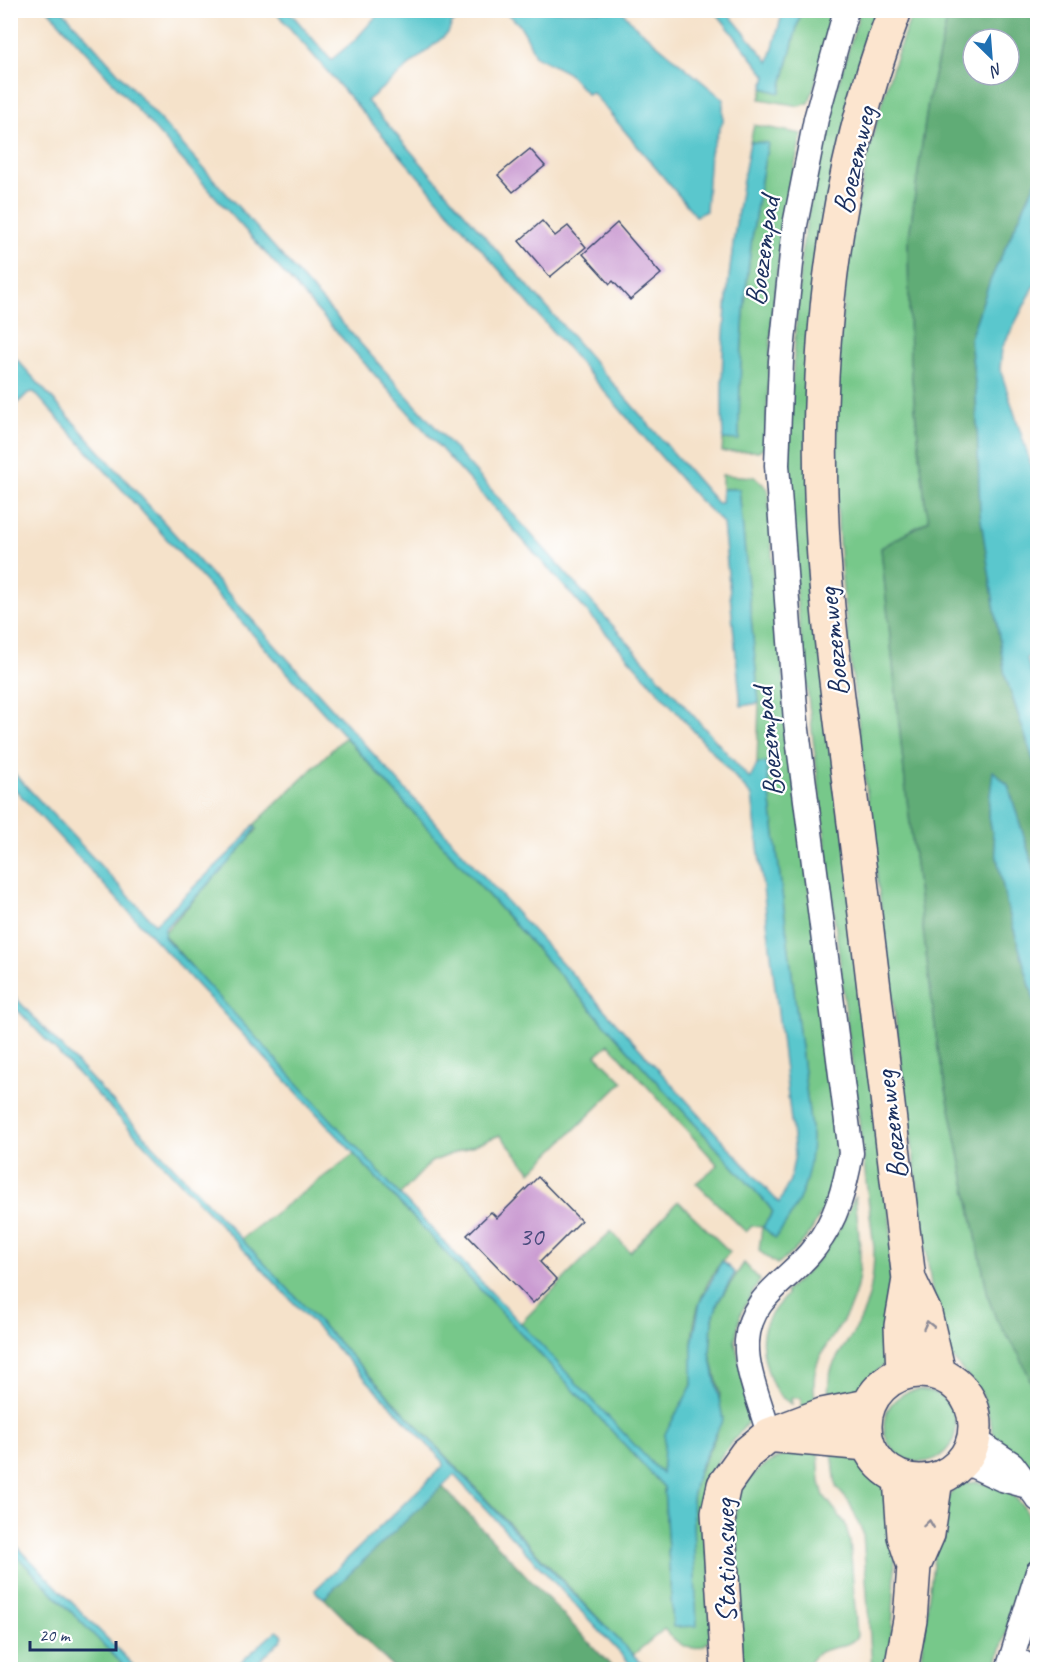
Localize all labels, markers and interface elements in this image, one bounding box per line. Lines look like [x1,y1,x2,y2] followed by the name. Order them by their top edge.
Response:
[961,27,1021,87] north arrow
[985,59,1006,82] text: N
[823,101,885,218] street label: Boezemweg
[736,190,789,308] street label: Boezempad
[808,584,858,698] street label: Boezemweg
[743,681,793,799] street label: Boezempad
[865,1067,917,1182] street label: Boezemweg
[519,1219,545,1253] house number: 30
[922,1320,935,1330] one-way arrow
[705,1496,745,1623] street label: Stationsweg
[923,1519,935,1529] one-way arrow
[30,1614,116,1652] scale bar
[39,1624,72,1646] text: 20 m

